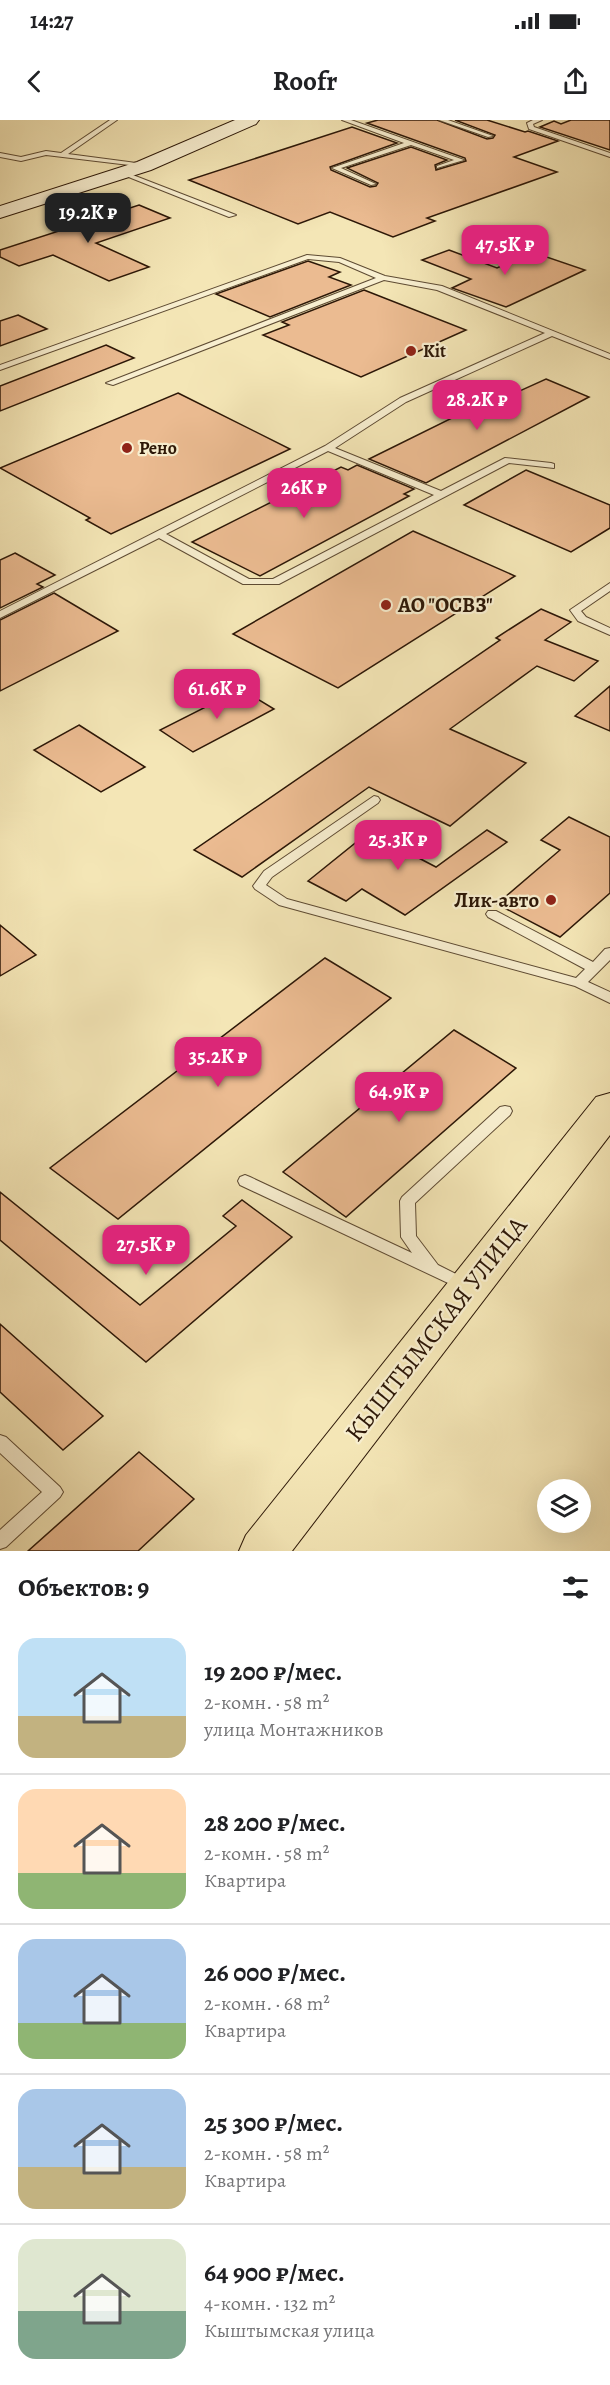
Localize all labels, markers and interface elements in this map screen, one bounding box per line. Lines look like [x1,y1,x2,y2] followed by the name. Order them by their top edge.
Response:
[30,6,73,36] text: 14:27
[273,63,337,99] text: Roofr
[18,65,51,98] icon: back
[559,65,592,98] icon: share
[33,193,143,244] pin: 19.2K ₽
[59,199,117,226] text: 19.2K ₽
[450,225,560,276] pin: 47.5K ₽
[476,231,534,258] text: 47.5K ₽
[423,339,446,363] place label: Kit
[404,344,418,358] marker: Kit
[422,380,532,431] pin: 28.2K ₽
[446,386,508,413] text: 28.2K ₽
[139,436,177,460] place label: Рено
[120,441,134,455] marker: Рено
[262,468,346,519] pin: 26K ₽
[281,474,327,501] text: 26K ₽
[397,591,493,619] place label: АО "ОСВЗ"
[379,598,393,612] marker: АО "ОСВЗ"
[162,669,272,720] pin: 61.6K ₽
[188,675,246,702] text: 61.6K ₽
[343,820,453,871] pin: 25.3K ₽
[368,826,428,853] text: 25.3K ₽
[454,886,539,914] place label: Лик-авто
[544,893,558,907] marker: Лик-авто
[163,1037,273,1088] pin: 35.2K ₽
[188,1043,248,1070] text: 35.2K ₽
[344,1072,454,1123] pin: 64.9K ₽
[369,1078,429,1105] text: 64.9K ₽
[337,1209,535,1449] street label: КЫШТЫМСКАЯ УЛИЦА
[91,1225,201,1276] pin: 27.5K ₽
[116,1231,176,1258] text: 27.5K ₽
[537,1479,591,1533] map controls
[537,1479,591,1533] button: layers
[18,1570,149,1605] text: Объектов: 9
[559,1571,592,1604] icon: filters
[204,1654,342,1689] text: 19 200 ₽/мес.
[66,1662,138,1734] icon: home
[204,1689,329,1716] text: 2-комн. · 58 m²
[204,1716,383,1743] text: улица Монтажников
[204,1805,346,1840] text: 28 200 ₽/мес.
[66,1813,138,1885] icon: home
[204,1840,329,1867] text: 2-комн. · 58 m²
[204,1867,286,1894] text: Квартира
[204,1955,346,1990] text: 26 000 ₽/мес.
[66,1963,138,2035] icon: home
[204,1990,330,2017] text: 2-комн. · 68 m²
[204,2017,286,2044] text: Квартира
[204,2105,343,2140] text: 25 300 ₽/мес.
[66,2113,138,2185] icon: home
[204,2140,329,2167] text: 2-комн. · 58 m²
[204,2167,286,2194] text: Квартира
[204,2255,345,2290] text: 64 900 ₽/мес.
[66,2263,138,2335] icon: home
[204,2290,335,2317] text: 4-комн. · 132 m²
[204,2317,375,2344] text: Кыштымская улица

